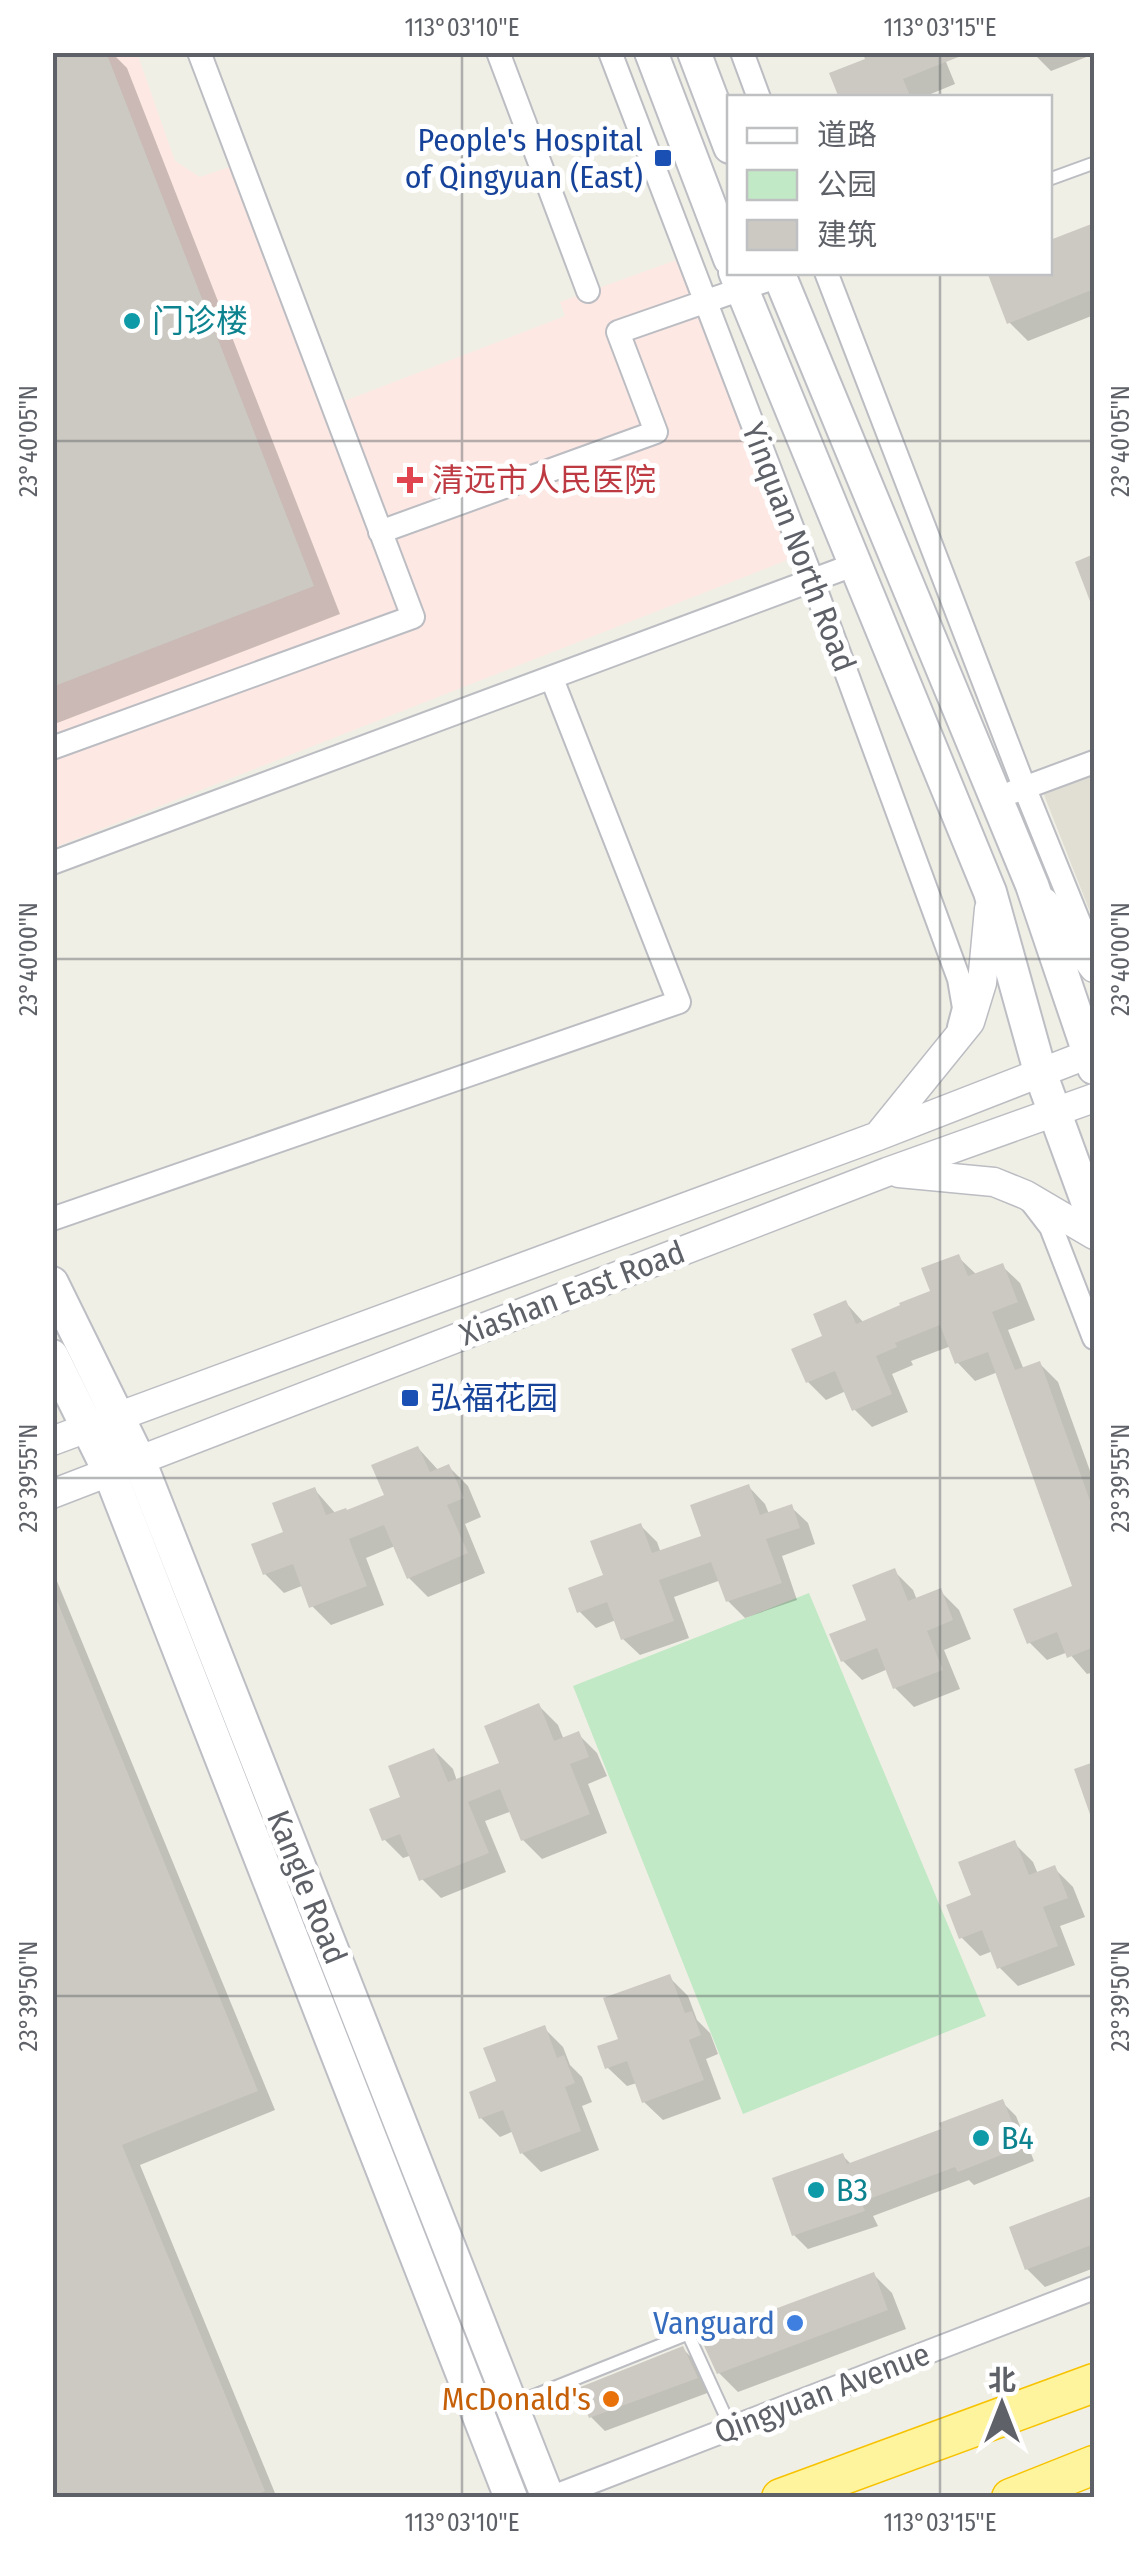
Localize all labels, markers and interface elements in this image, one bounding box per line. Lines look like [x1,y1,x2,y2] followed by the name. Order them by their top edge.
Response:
[405,13,519,43] text: 113°03'10"E
[884,13,996,43] text: 113°03'15"E
[727,95,1052,275] legend
[817,117,877,153] text: 道路
[405,121,643,196] place label: People's Hospital of Qingyuan (East)
[652,147,674,169] marker: People's Hospital of Qingyuan (East)
[817,167,877,203] text: 公园
[817,217,877,253] text: 建筑
[152,302,248,340] place label: 门诊楼
[121,310,143,332] marker: 门诊楼
[14,385,44,497] text: 23°40'05"N
[1106,385,1136,497] text: 23°40'05"N
[734,417,864,677] street label: Yinquan North Road
[432,461,656,499] place label: 清远市人民医院
[397,467,423,493] marker: 清远市人民医院
[14,902,44,1016] text: 23°40'00"N
[1106,902,1136,1016] text: 23°40'00"N
[454,1233,690,1353] street label: Xiashan East Road
[430,1379,558,1417] place label: 弘福花园
[399,1387,421,1409] marker: 弘福花园
[14,1424,44,1532] text: 23°39'55"N
[1106,1424,1136,1532] text: 23°39'55"N
[259,1805,355,1969] street label: Kangle Road
[14,1940,44,2052] text: 23°39'50"N
[1106,1940,1136,2052] text: 23°39'50"N
[1001,2119,1034,2157] place label: B4
[970,2127,992,2149] marker: B4
[836,2171,868,2209] place label: B3
[805,2179,827,2201] marker: B3
[653,2304,775,2342] place label: Vanguard
[784,2312,806,2334] marker: Vanguard
[709,2335,935,2451] street label: Qingyuan Avenue
[952,2355,1052,2455] north arrow
[988,2364,1016,2397] text: 北
[442,2380,591,2418] place label: McDonald's
[600,2388,622,2410] marker: McDonald's
[405,2508,519,2538] text: 113°03'10"E
[884,2508,996,2538] text: 113°03'15"E

